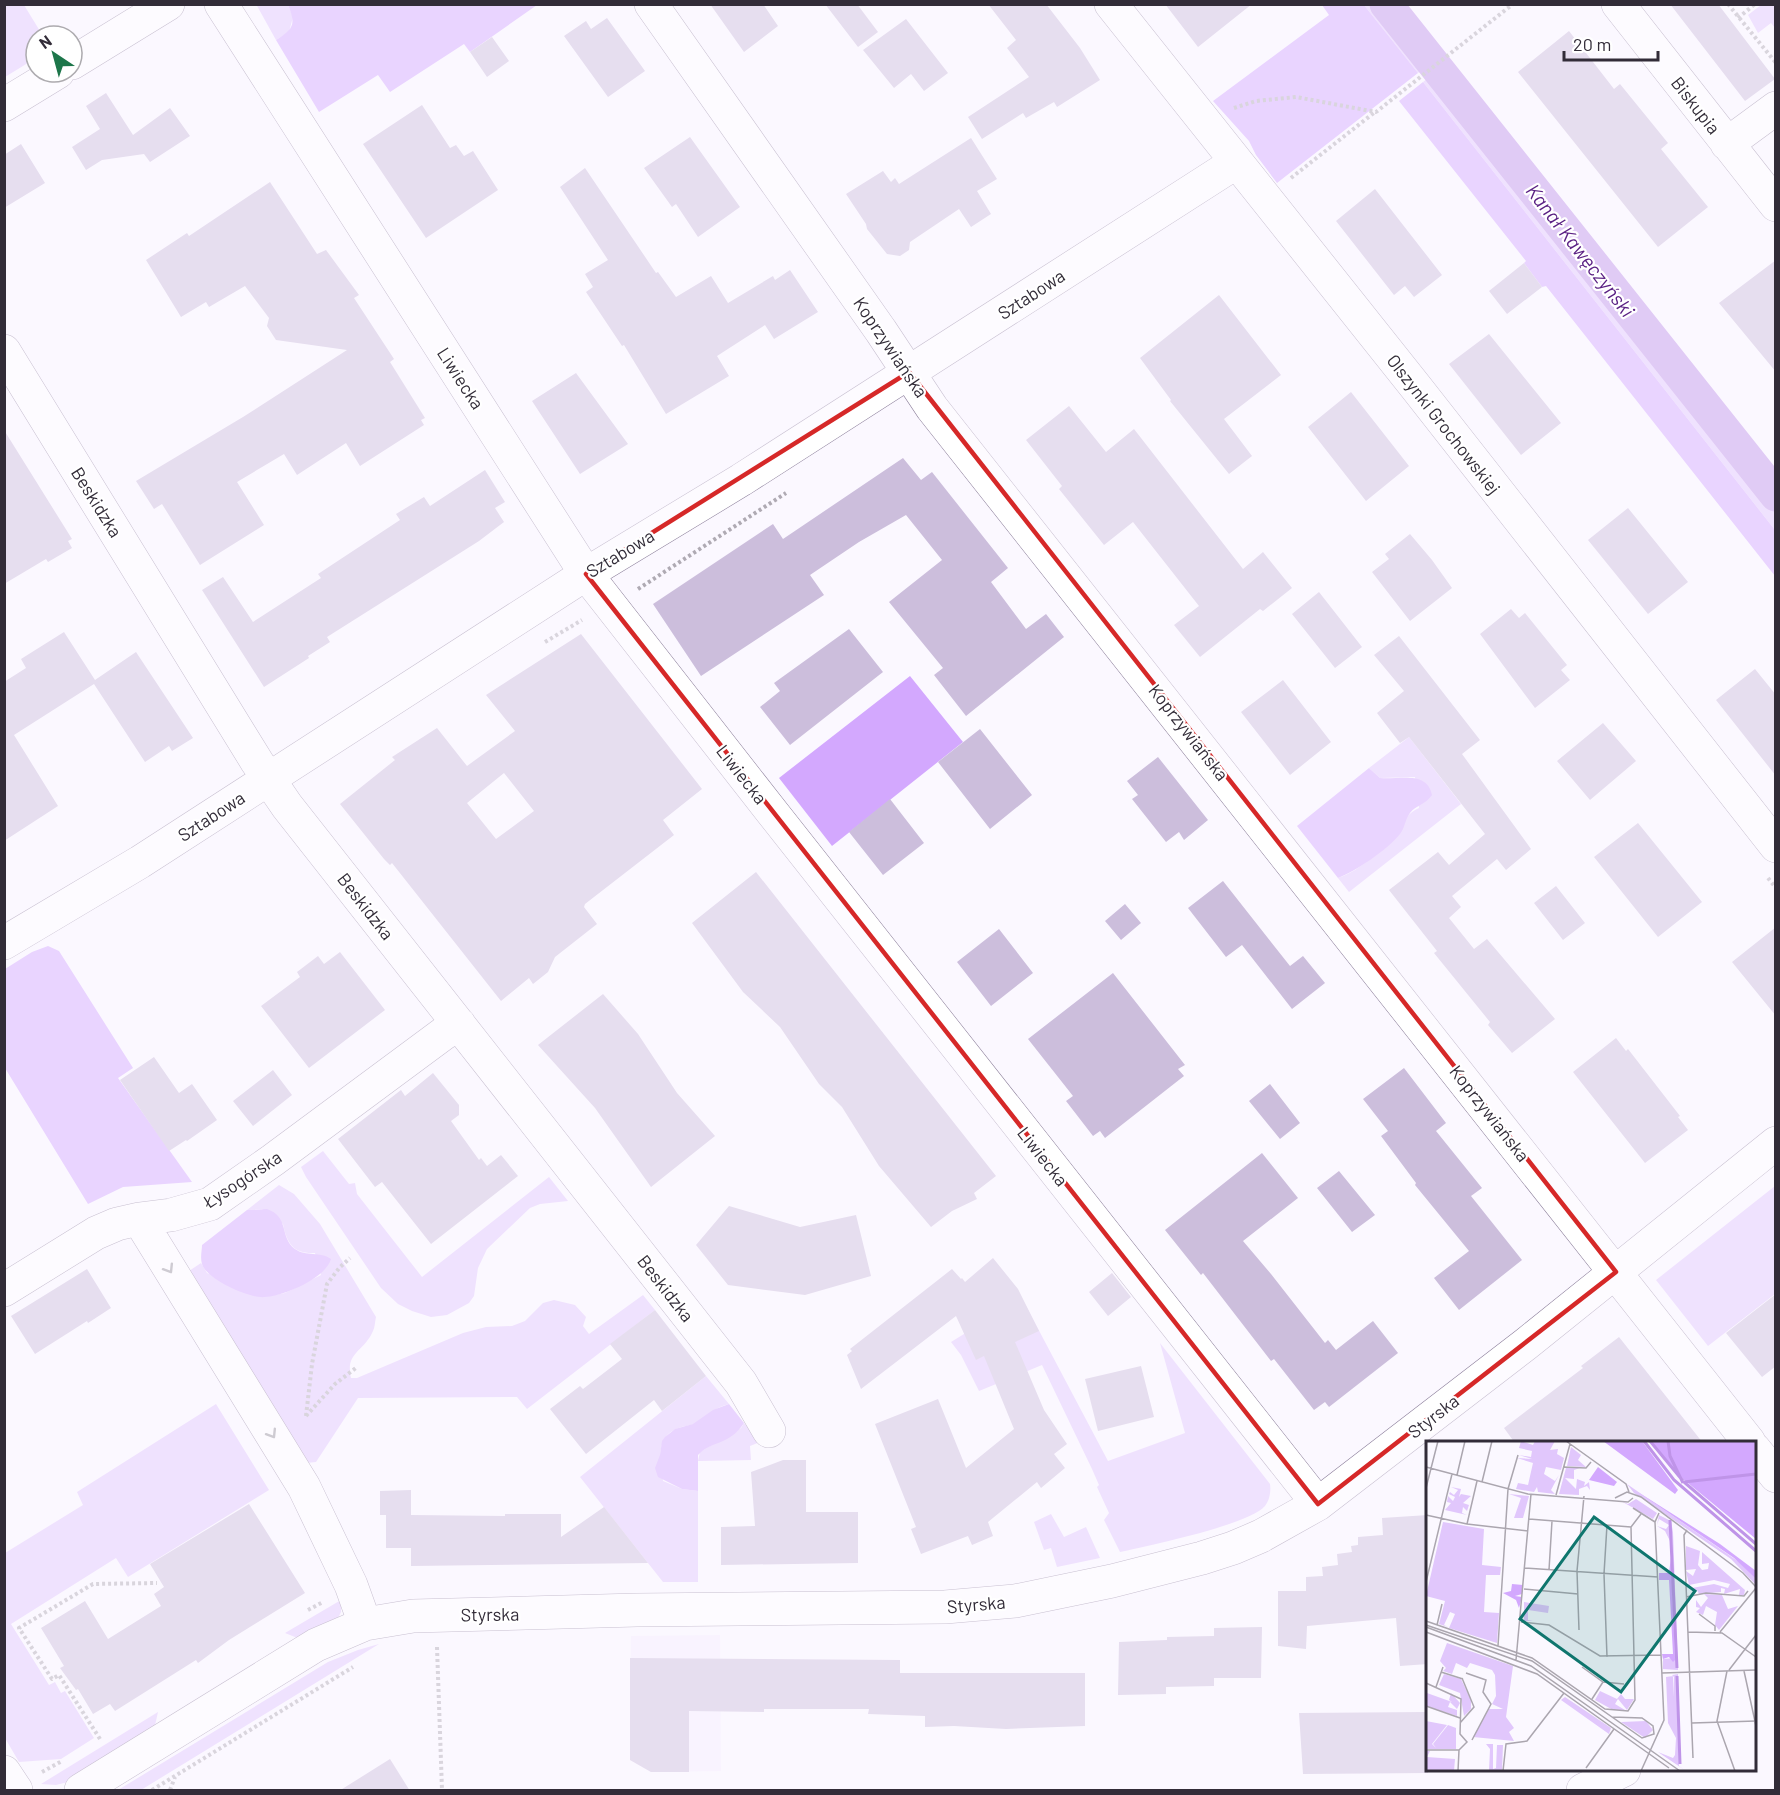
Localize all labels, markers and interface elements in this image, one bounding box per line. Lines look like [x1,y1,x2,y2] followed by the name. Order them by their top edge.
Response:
[24,24,84,84] north arrow
[1564,24,1658,62] scale bar
[35,31,55,52] text: N
[1573,33,1611,55] text: 20 m
[1667,72,1725,138] street label: Biskupia
[1522,179,1640,321] water label: Kanał Kawęczyński
[993,264,1069,324] street label: Sztabowa
[849,293,933,401] street label: Koprzywiańska
[433,343,489,413] street label: Liwiecka
[1383,350,1505,498] street label: Olszynki Grochowskiej
[67,463,127,541] street label: Beskidzka
[582,524,658,582] street label: Sztabowa
[1144,679,1234,785] street label: Koprzywiańska
[712,740,772,808] street label: Liwiecka
[173,786,249,846] street label: Sztabowa
[333,868,399,944] street label: Beskidzka
[1445,1060,1535,1166] street label: Koprzywiańska
[1013,1122,1073,1190] street label: Liwiecka
[198,1145,285,1213] street label: Łysogórska
[633,1250,699,1326] street label: Beskidzka
[162,1263,174,1273] one-way arrow
[1403,1389,1463,1443] street label: Styrska
[265,1428,276,1439] one-way arrow
[1426,1441,1756,1771] inset map
[946,1590,1006,1618] street label: Styrska
[461,1602,519,1626] street label: Styrska

